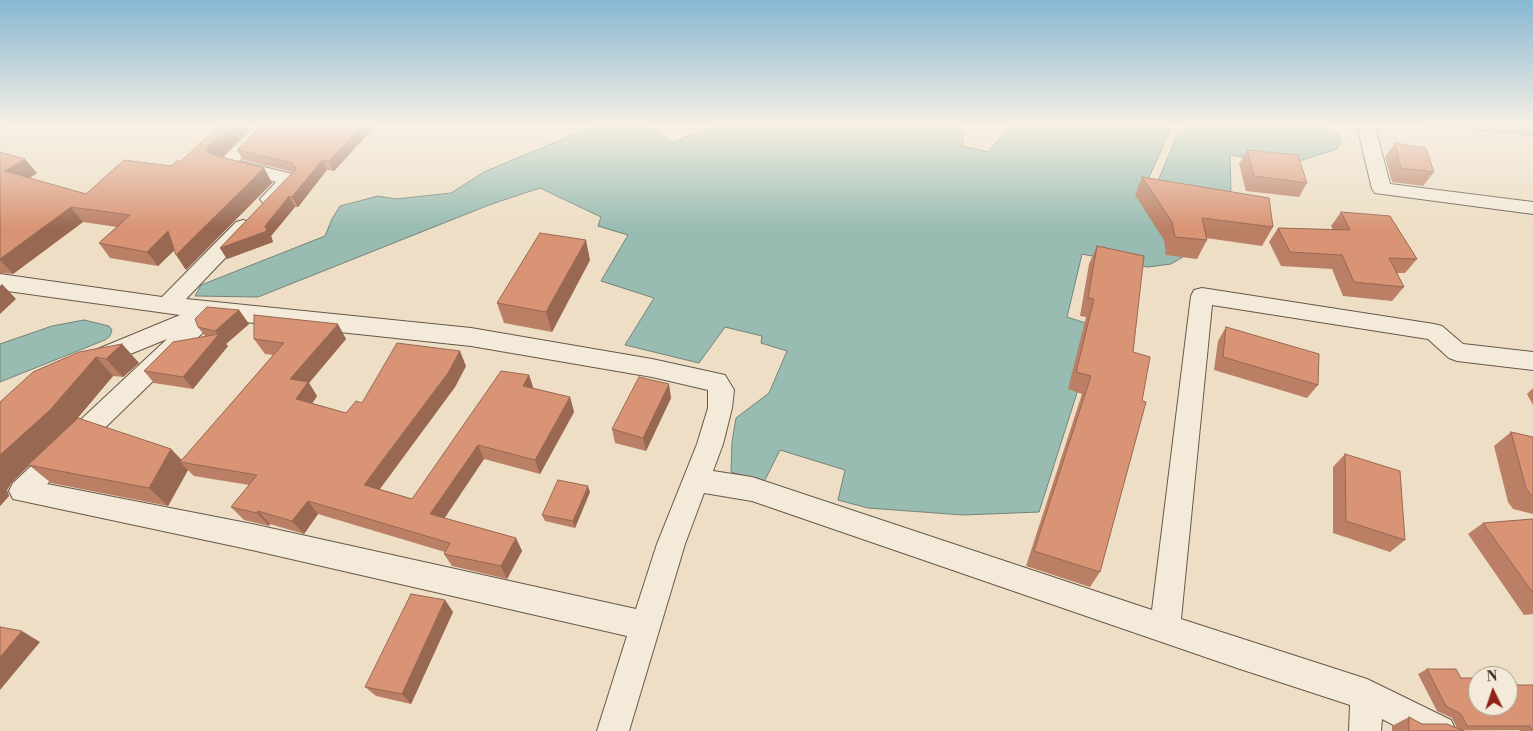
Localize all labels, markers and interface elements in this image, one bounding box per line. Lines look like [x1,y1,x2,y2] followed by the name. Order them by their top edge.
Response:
[1468,666,1518,716] north arrow
[1486,668,1498,686] text: N

